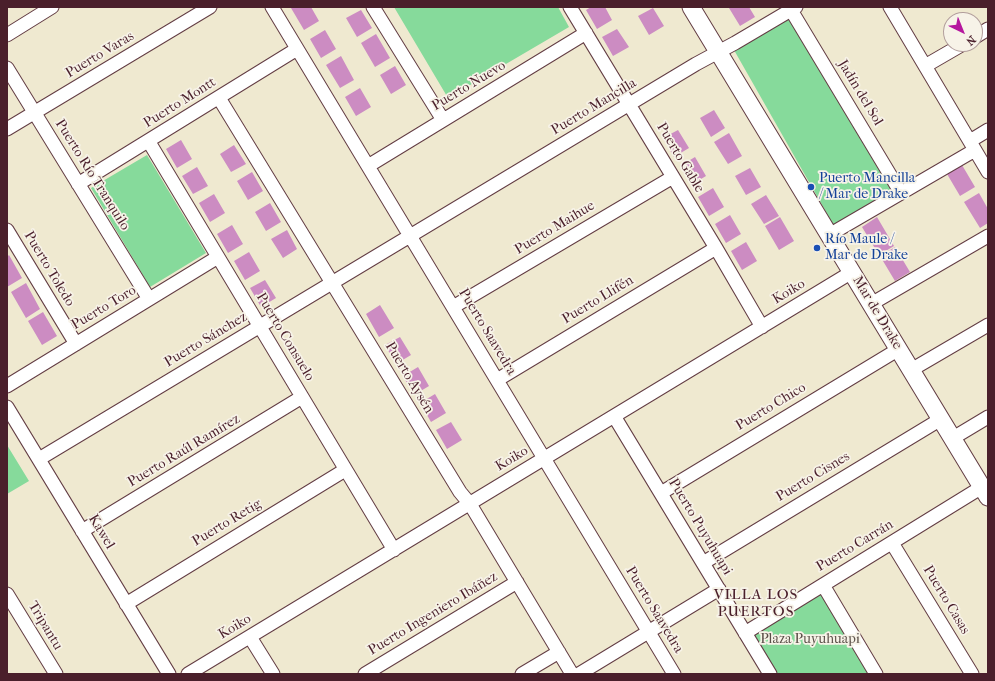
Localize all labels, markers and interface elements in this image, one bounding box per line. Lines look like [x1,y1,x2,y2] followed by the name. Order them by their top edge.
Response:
[943,12,983,52] north arrow
[63,28,137,82] street label: Puerto Varas
[963,33,978,48] text: N
[429,57,509,115] street label: Puerto Nuevo
[834,57,886,129] street label: Jadín del Sol
[141,74,219,132] street label: Puerto Montt
[548,75,640,139] street label: Puerto Mancilla
[51,116,133,234] street label: Puerto Río Tranquilo
[653,120,707,196] street label: Puerto Gable
[819,171,915,204] place label: Puerto Mancilla / Mar de Drake
[806,182,816,192] marker: Puerto Mancilla / Mar de Drake
[512,198,598,258] street label: Puerto Maihue
[20,228,78,310] street label: Puerto Toledo
[825,232,908,264] place label: Río Maule / Mar de Drake
[812,243,822,253] marker: Río Maule / Mar de Drake
[559,272,637,328] street label: Puerto Llifén
[848,273,906,353] street label: Mar de Drake
[770,276,808,308] street label: Koiko
[69,282,139,334] street label: Puerto Toro
[455,286,519,378] street label: Puerto Saavedra
[252,290,318,384] street label: Puerto Consuelo
[162,309,250,371] street label: Puerto Sánchez
[381,339,437,417] street label: Puerto Aysén
[733,379,809,435] street label: Puerto Chico
[125,411,243,491] street label: Puerto Raúl Ramírez
[493,443,531,475] street label: Koiko
[773,448,853,506] street label: Puerto Cisnes
[665,476,735,578] street label: Puerto Puyuhuapi
[189,496,265,550] street label: Puerto Retig
[84,512,118,552] street label: Kawel
[813,516,897,576] street label: Puerto Carrán
[919,563,973,637] street label: Puerto Casas
[622,564,686,656] street label: Puerto Saavedra
[365,569,501,659] street label: Puerto Ingeniero Ibáñez
[714,586,798,621] district label: VILLA LOS PUERTOS
[24,599,66,653] street label: Tripantu
[216,611,254,643] street label: Koiko
[760,632,860,648] park label: Plaza Puyuhuapi

